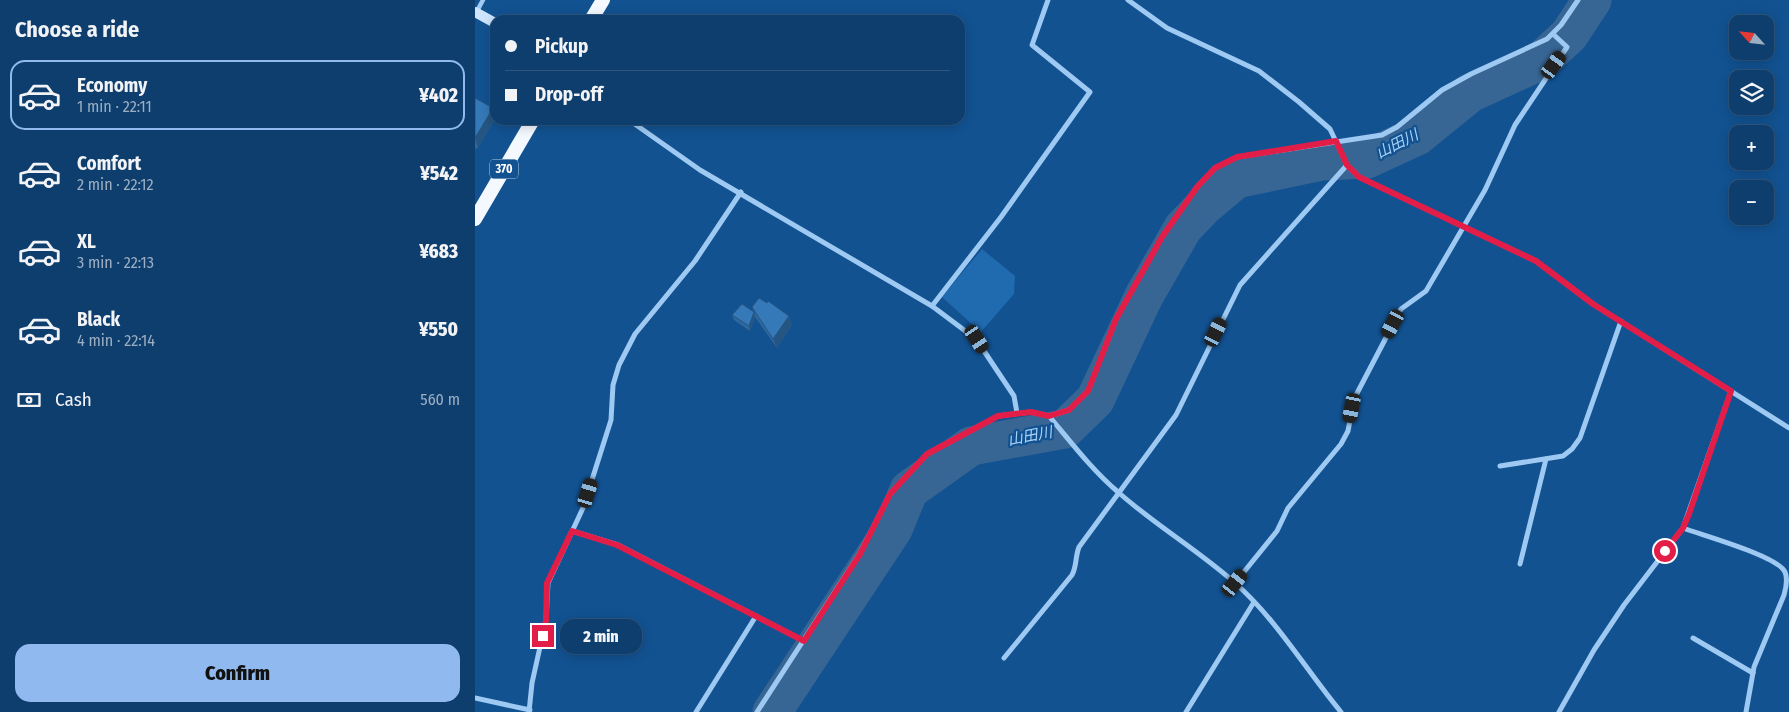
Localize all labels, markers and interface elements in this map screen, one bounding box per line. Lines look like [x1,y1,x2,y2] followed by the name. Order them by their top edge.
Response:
[1729,15,1774,60] north arrow
[1729,15,1774,225] map controls
[15,16,139,43] text: Choose a ride
[535,35,588,58] text: Pickup
[1539,48,1568,82] car
[1729,70,1774,115] button: layers
[17,73,62,118] icon: car
[77,74,147,97] text: Economy
[535,83,603,106] text: Drop-off
[419,84,458,107] text: ¥402
[77,97,152,116] text: 1 min · 22:11
[1373,125,1423,162] water label: 山田川
[1729,125,1774,170] button: +
[17,151,62,196] icon: car
[77,152,141,175] text: Comfort
[490,160,518,178] road number: 370
[420,162,458,185] text: ¥542
[77,175,154,194] text: 2 min · 22:12
[1729,180,1774,225] button: −
[17,229,62,274] icon: car
[77,230,96,253] text: XL
[419,240,458,263] text: ¥683
[77,253,154,272] text: 3 min · 22:13
[17,307,62,352] icon: car
[1379,307,1406,341] car
[77,308,120,331] text: Black
[1202,315,1229,349] car
[419,318,458,341] text: ¥550
[962,322,991,356] car
[77,331,155,350] text: 4 min · 22:14
[15,386,43,414] icon: cash
[55,388,92,411] text: Cash
[420,390,460,409] text: 560 m
[1341,392,1362,424] car
[1006,422,1056,449] water label: 山田川
[576,476,599,510] car
[1654,540,1676,562] route start
[1219,567,1250,599] car
[561,618,643,654] callout: 2 min
[532,625,554,647] route end
[583,627,619,646] text: 2 min
[15,644,460,702] button: Confirm

